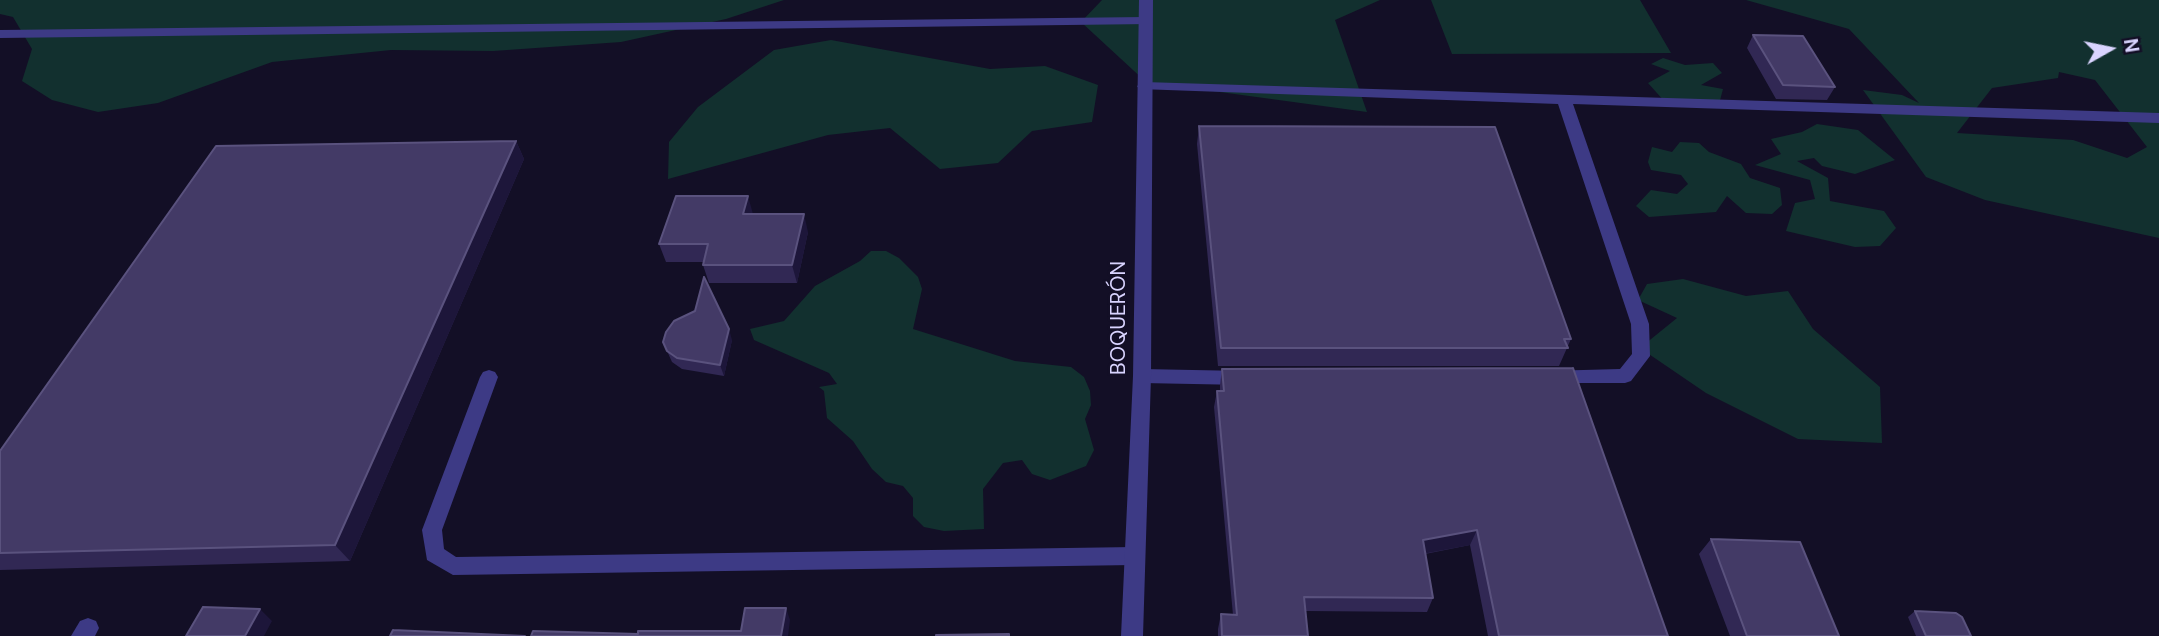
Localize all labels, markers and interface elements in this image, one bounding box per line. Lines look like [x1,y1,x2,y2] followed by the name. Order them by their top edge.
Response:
[2075,14,2145,84] north arrow
[2118,37,2145,54] text: N
[1106,261,1132,375] street label: BOQUERÓN

